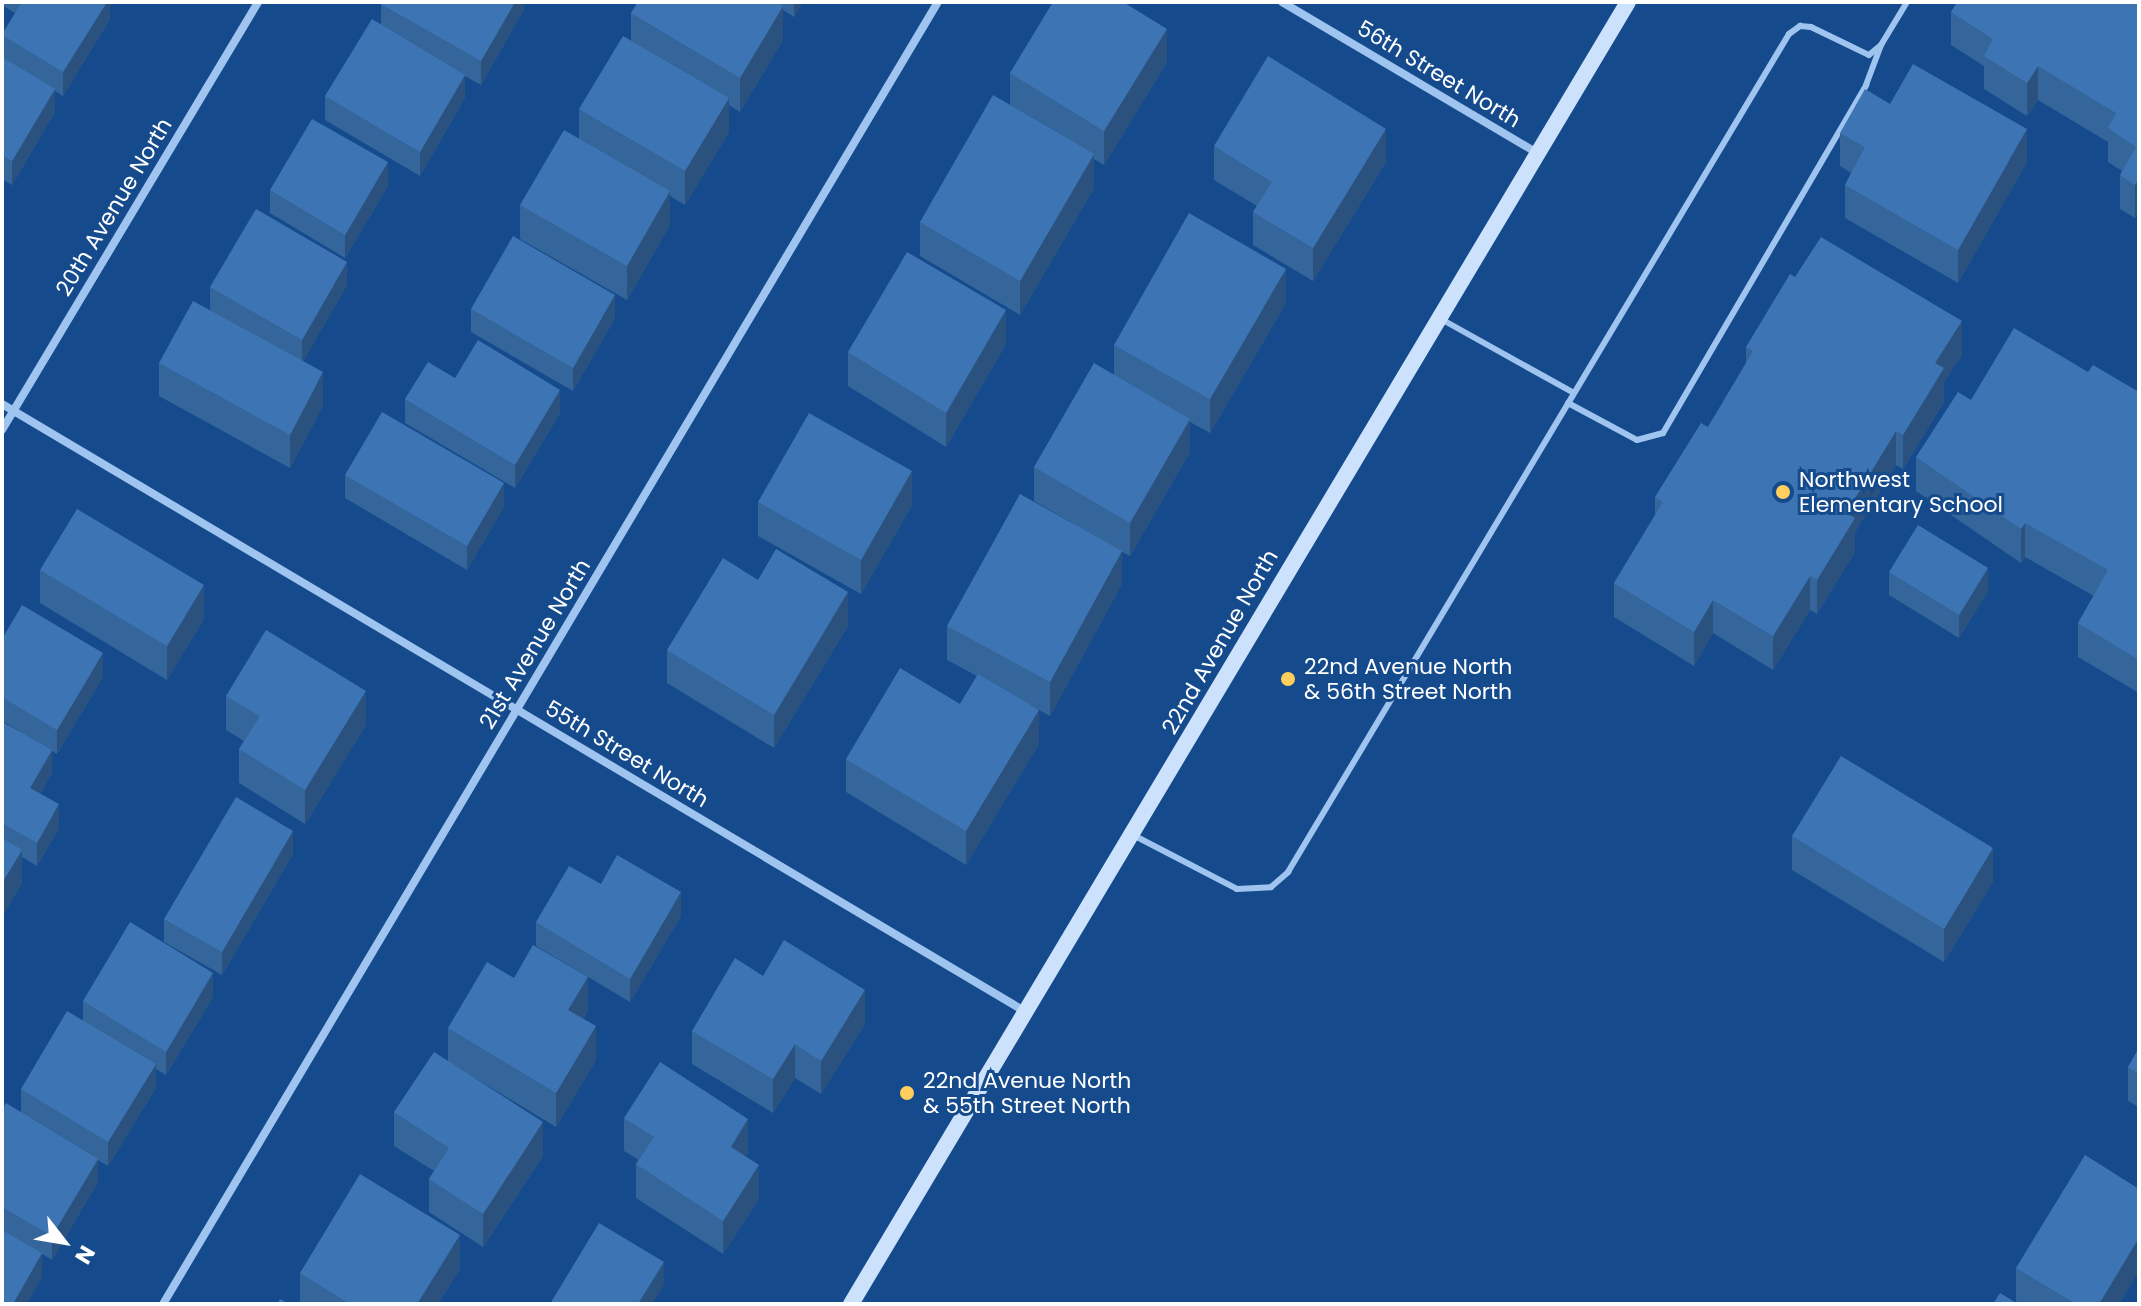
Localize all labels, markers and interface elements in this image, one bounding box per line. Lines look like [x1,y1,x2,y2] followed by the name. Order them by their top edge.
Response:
[1353,15,1525,133] street label: 56th Street North
[50,113,178,301] street label: 20th Avenue North
[1799,466,2003,518] place label: Northwest Elementary School
[1774,483,1792,501] marker: Northwest Elementary School
[1156,545,1284,739] street label: 22nd Avenue North
[474,554,596,734] street label: 21st Avenue North
[1304,653,1512,704] place label: 22nd Avenue North & 56th Street North
[1279,670,1297,688] marker: 22nd Avenue North & 56th Street North
[541,695,713,813] street label: 55th Street North
[923,1067,1131,1118] place label: 22nd Avenue North & 55th Street North
[898,1084,916,1102] marker: 22nd Avenue North & 55th Street North
[24,1202,104,1282] north arrow
[67,1240,103,1270] text: N

